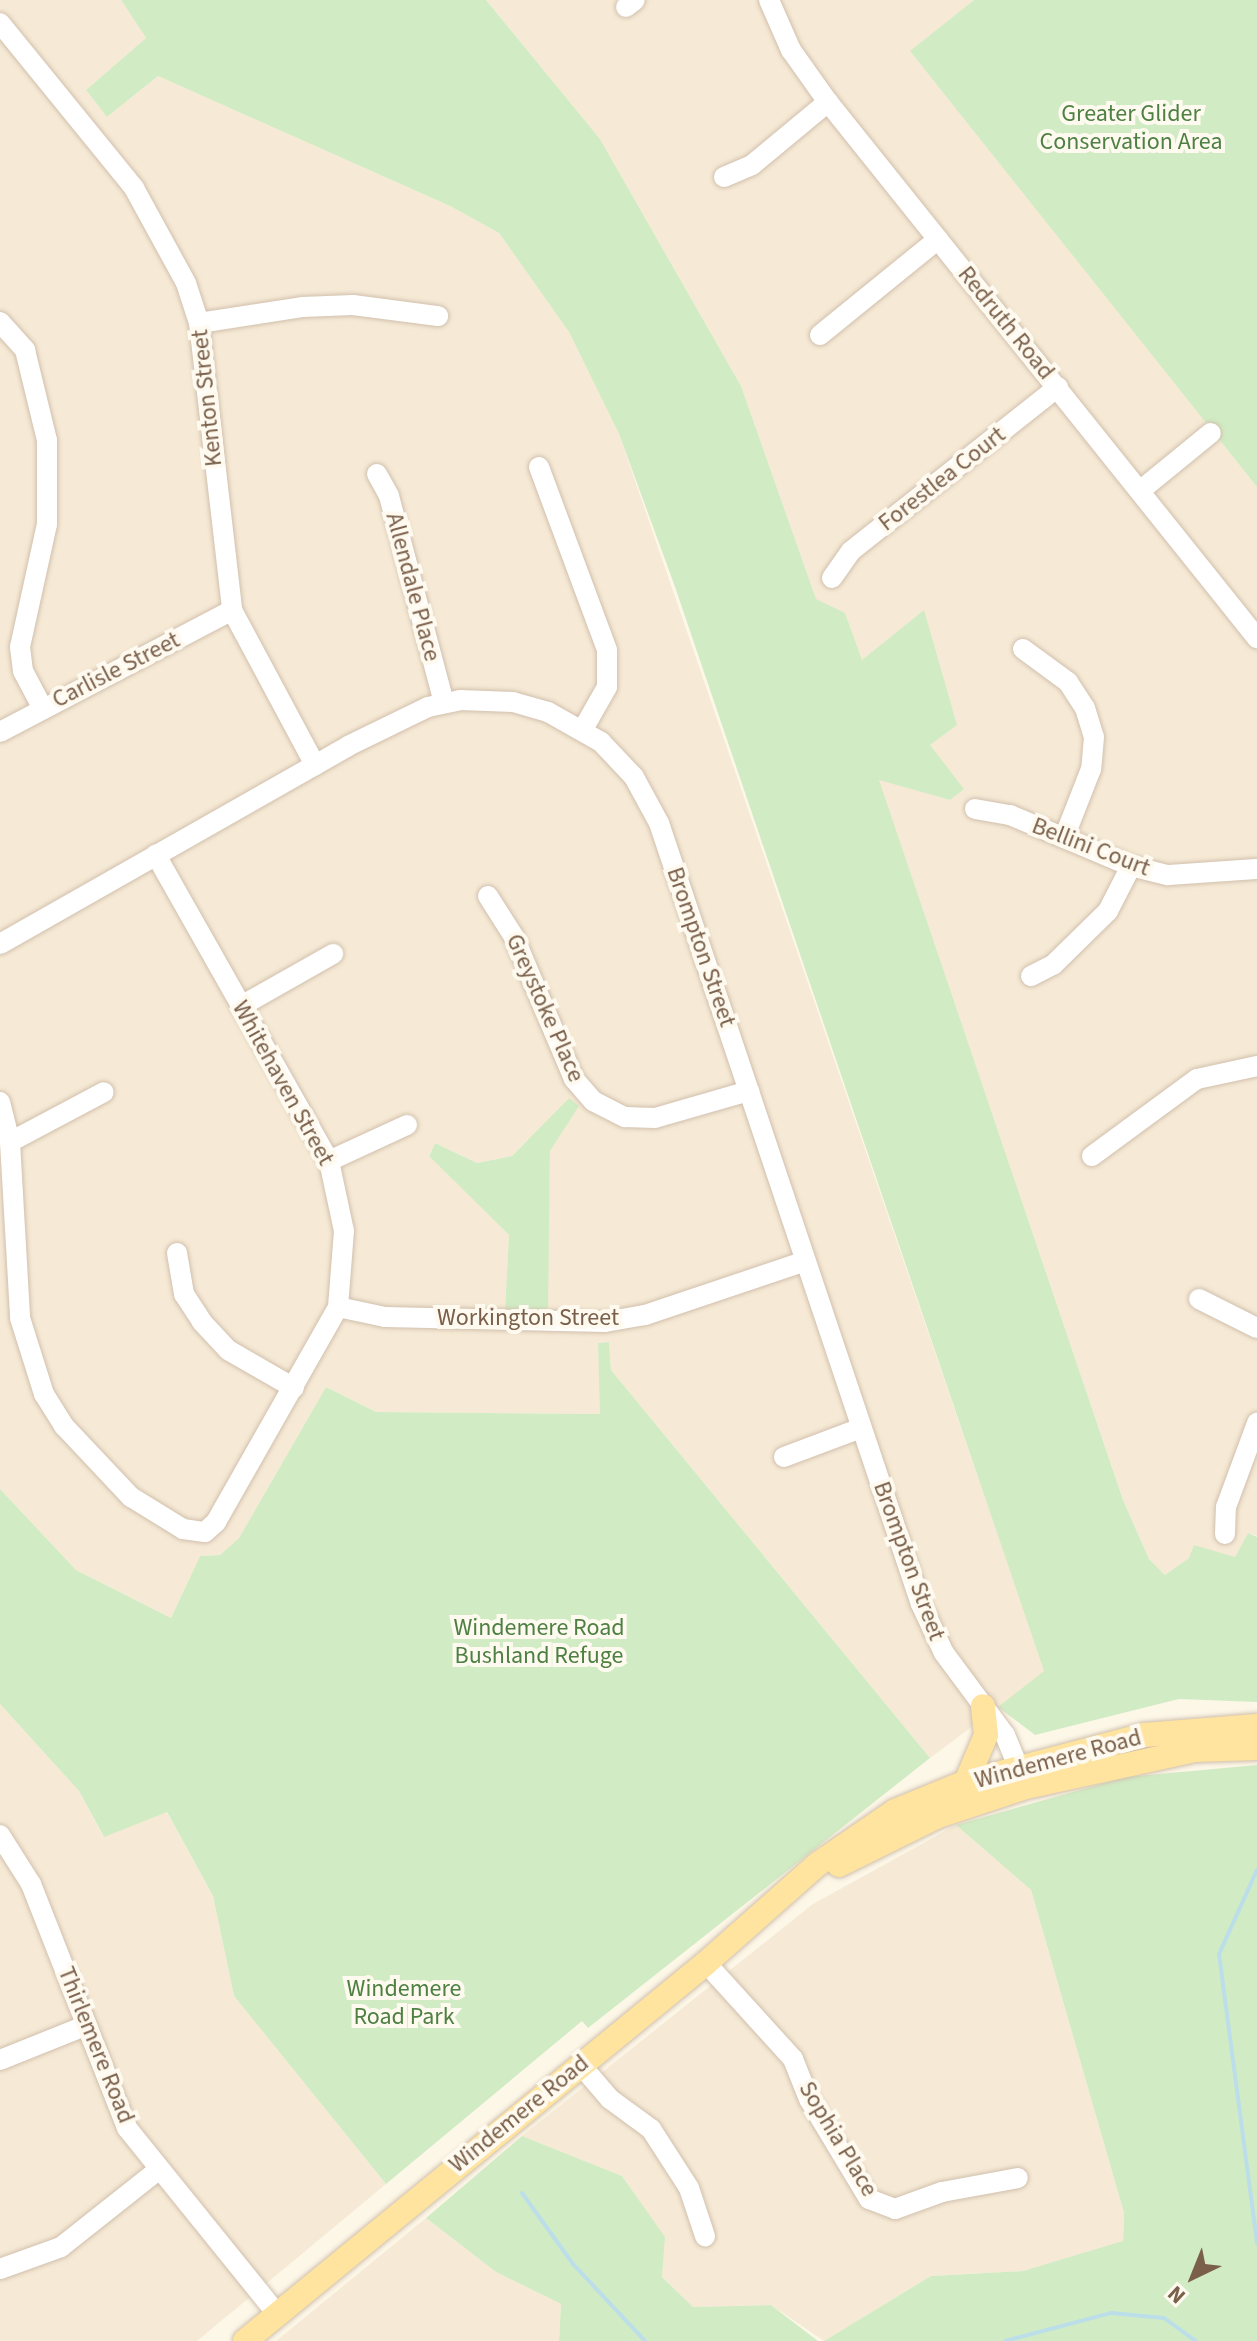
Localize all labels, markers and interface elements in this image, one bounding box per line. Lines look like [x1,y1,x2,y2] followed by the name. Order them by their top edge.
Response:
[1040,100,1222,156] park label: Greater Glider Conservation Area
[952,261,1060,385] street label: Redruth Road
[185,328,229,468] street label: Kenton Street
[873,421,1011,537] street label: Forestlea Court
[379,510,447,664] street label: Allendale Place
[47,626,185,714] street label: Carlisle Street
[1028,811,1154,883] street label: Bellini Court
[660,863,742,1031] street label: Brompton Street
[500,930,590,1086] street label: Greystoke Place
[226,996,340,1170] street label: Whitehaven Street
[437,1304,619,1332] street label: Workington Street
[867,1478,951,1644] street label: Brompton Street
[453,1614,625,1670] park label: Windemere Road Bushland Refuge
[972,1723,1144,1795] street label: Windemere Road
[52,1963,140,2127] street label: Thirlemere Road
[347,1975,461,2031] park label: Windemere Road Park
[443,2049,595,2179] street label: Windemere Road
[792,2076,884,2202] street label: Sophia Place
[1153,2237,1233,2317] north arrow
[1160,2278,1193,2311] text: N

